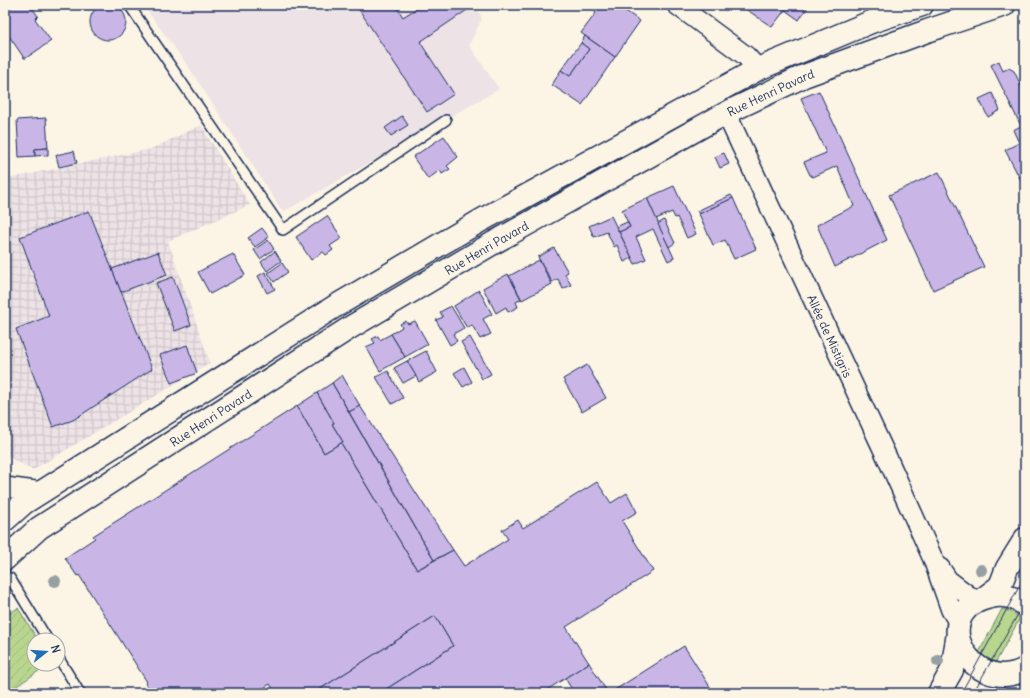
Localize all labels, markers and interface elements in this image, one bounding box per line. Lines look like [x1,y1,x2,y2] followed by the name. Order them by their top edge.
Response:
[724,66,816,119] street label: Rue Henri Pavard
[442,217,531,278] street label: Rue Henri Pavard
[804,292,856,380] street label: Allée de Mistigris
[167,386,254,449] street label: Rue Henri Pavard
[26,632,66,672] north arrow
[48,643,63,655] text: N

